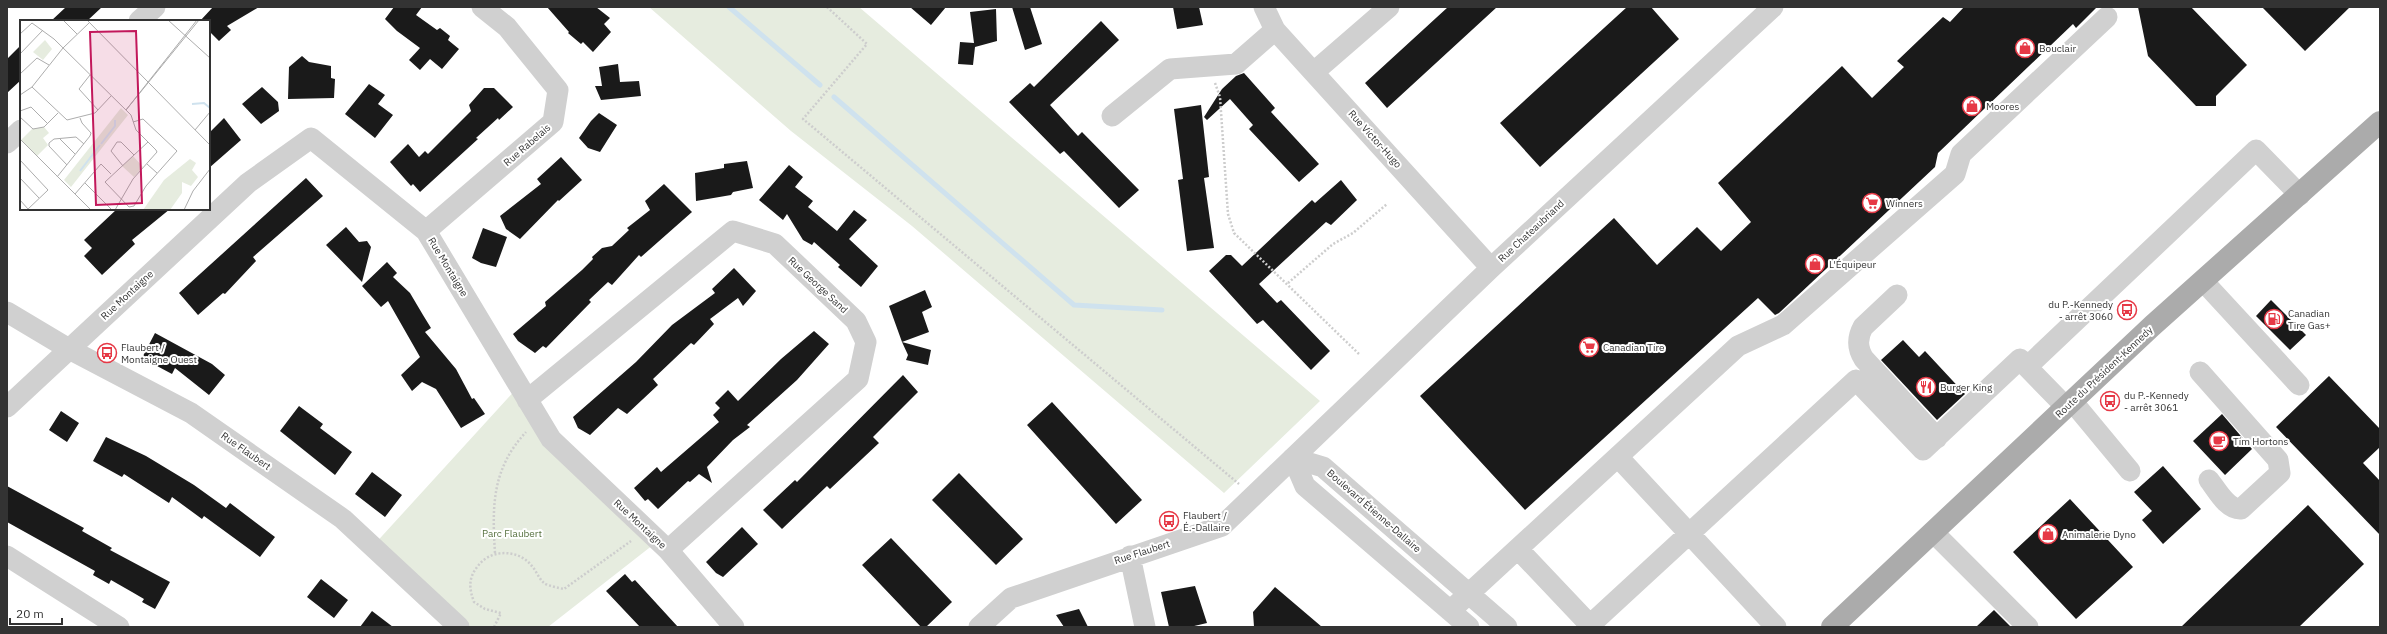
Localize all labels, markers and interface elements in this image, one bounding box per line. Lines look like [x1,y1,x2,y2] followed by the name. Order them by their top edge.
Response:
[20,20,210,210] inset map
[2014,37,2036,59] shop icon: Bouclair
[2039,42,2076,55] place label: Bouclair
[1961,95,1983,117] shop icon: Moores
[1986,100,2019,113] place label: Moores
[1346,107,1405,171] street label: Rue Victor-Hugo
[501,121,553,169] street label: Rue Rabelais
[1861,192,1883,214] supermarket icon: Winners
[1495,197,1567,265] street label: Rue Chateaubriand
[1886,197,1923,210] place label: Winners
[425,235,471,300] street label: Rue Montaigne
[1804,253,1826,275] shop icon: L'Équipeur
[785,254,851,316] street label: Rue George Sand
[1829,258,1876,271] place label: L'Équipeur
[98,267,156,323] street label: Rue Montaigne
[2048,298,2113,323] place label: du P.-Kennedy - arrêt 3060
[2116,299,2138,321] bus stop icon: du P.-Kennedy - arrêt 3060
[2288,307,2331,332] place label: Canadian Tire Gas+
[2263,308,2285,330] fuel station icon: Canadian Tire Gas+
[2053,323,2155,421] street label: Route du Président-Kennedy
[1578,336,1600,358] supermarket icon: Canadian Tire
[121,341,198,366] place label: Flaubert / Montaigne Ouest
[1603,341,1665,354] place label: Canadian Tire
[96,342,118,364] bus stop icon: Flaubert / Montaigne Ouest
[1915,376,1937,398] restaurant icon: Burger King
[1940,381,1993,394] place label: Burger King
[2124,389,2189,414] place label: du P.-Kennedy - arrêt 3061
[2099,390,2121,412] bus stop icon: du P.-Kennedy - arrêt 3061
[219,429,274,473] street label: Rue Flaubert
[2208,430,2230,452] cafe icon: Tim Hortons
[2233,435,2288,448] place label: Tim Hortons
[1324,467,1424,556] street label: Boulevard Étienne-Dallaire
[611,496,669,552] street label: Rue Montaigne
[1183,509,1230,534] place label: Flaubert / É.-Dallaire
[1158,510,1180,532] bus stop icon: Flaubert / É.-Dallaire
[2037,523,2059,545] shop icon: Animalerie Dyno
[482,527,543,540] park label: Parc Flaubert
[2062,528,2136,541] place label: Animalerie Dyno
[1113,537,1172,567] street label: Rue Flaubert
[10,600,62,626] scale bar
[16,606,44,621] text: 20 m

